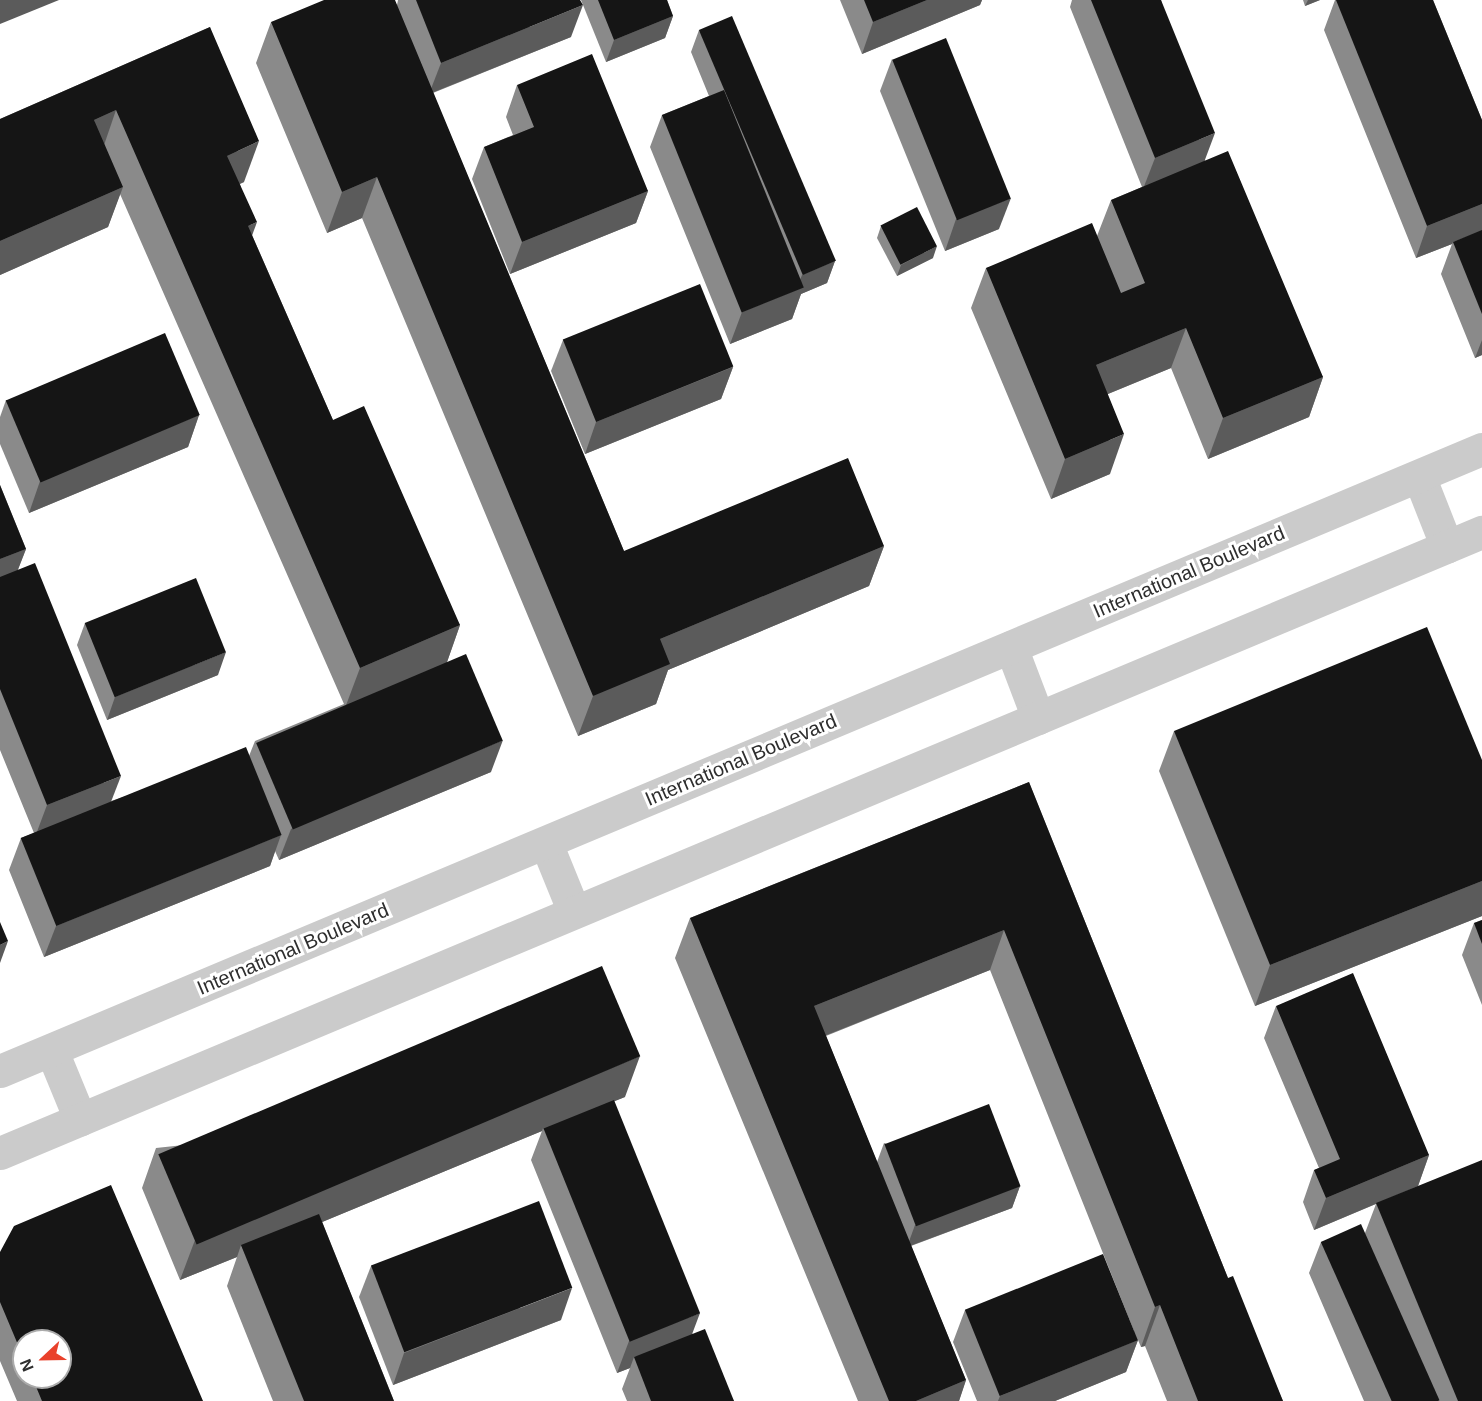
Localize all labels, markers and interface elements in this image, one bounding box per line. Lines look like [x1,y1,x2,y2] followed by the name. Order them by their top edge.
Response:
[1090,521,1288,623] street label: International Boulevard
[642,709,840,811] street label: International Boulevard
[194,898,392,1000] street label: International Boulevard
[12,1329,72,1389] north arrow
[17,1357,37,1374] text: N

